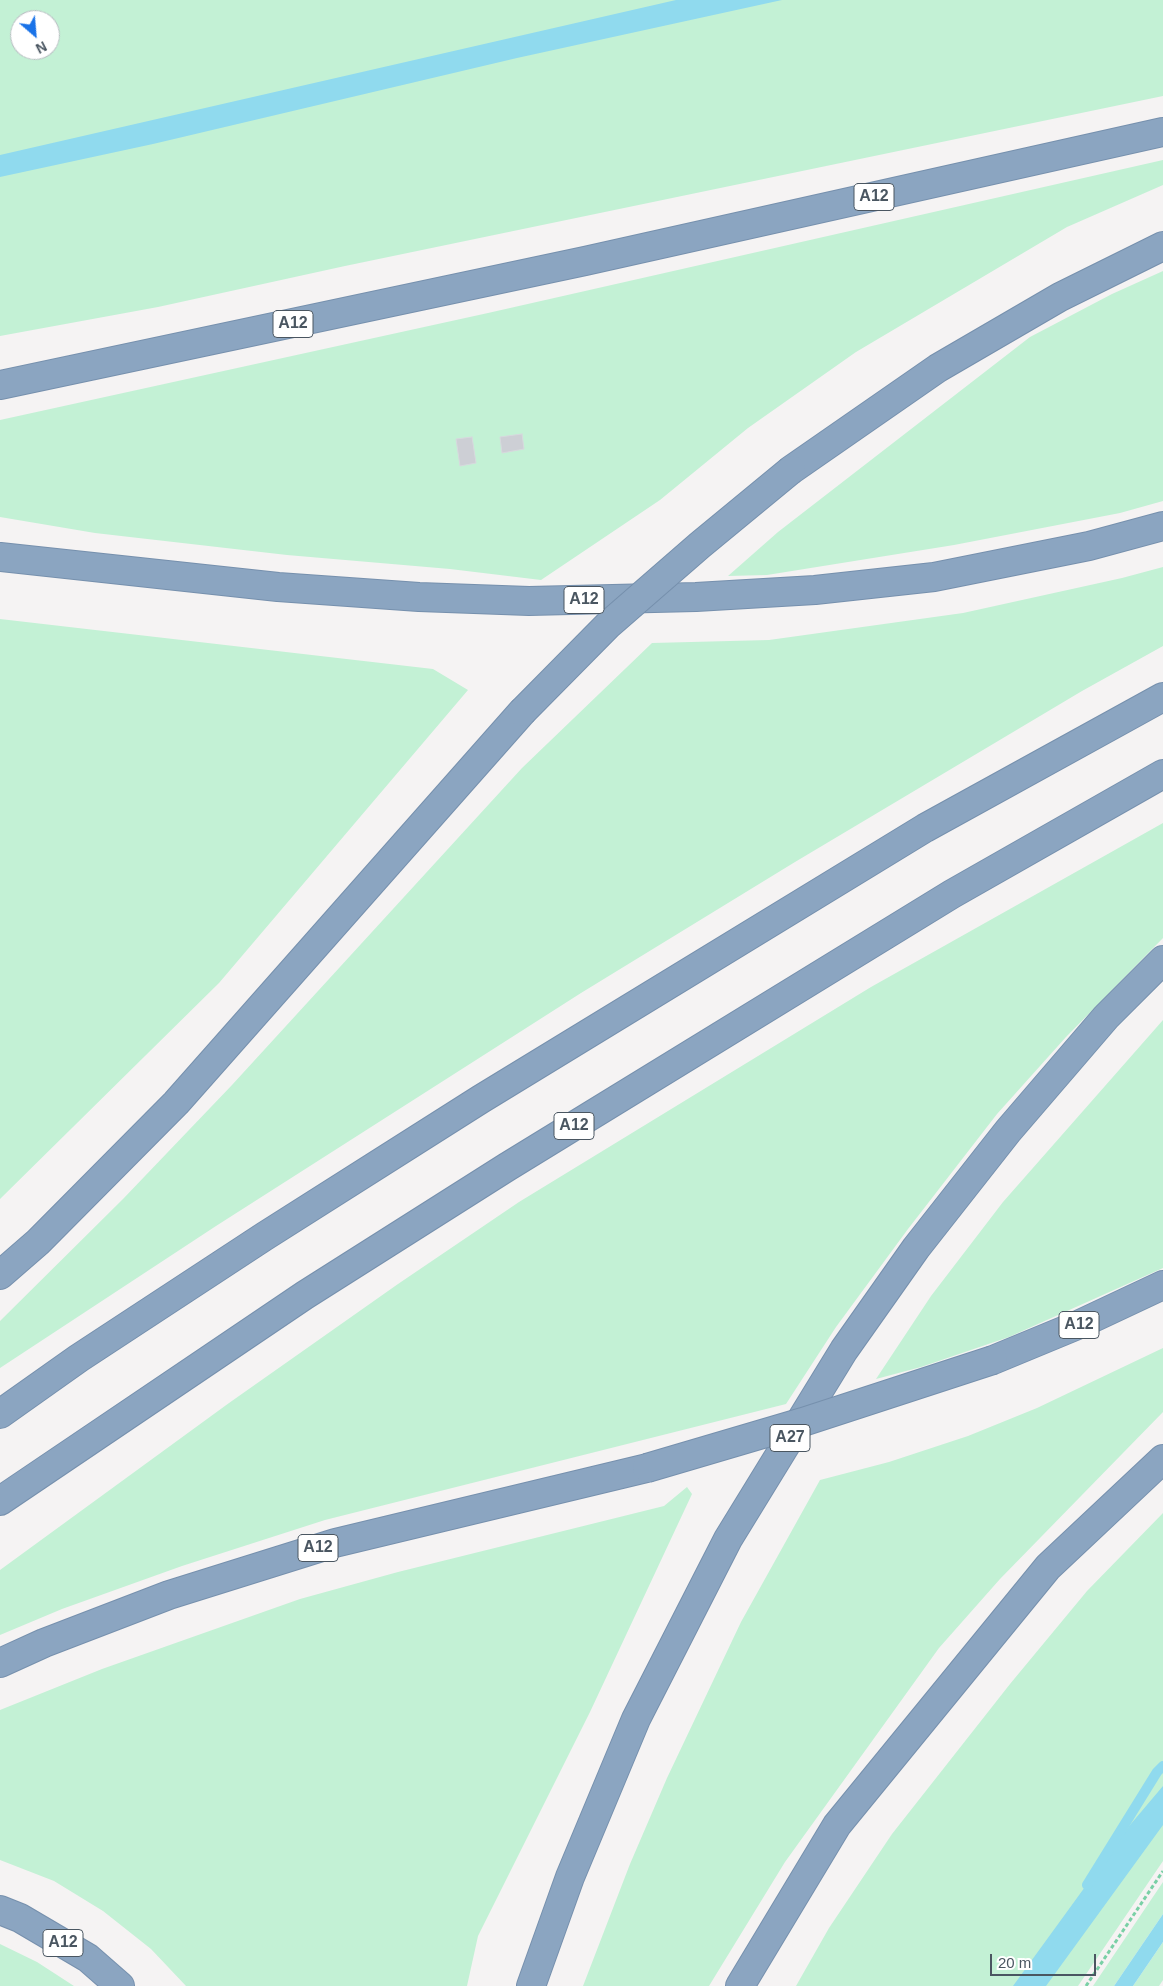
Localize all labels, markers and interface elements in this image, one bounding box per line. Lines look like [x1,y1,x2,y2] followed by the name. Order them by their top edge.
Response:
[10,10,60,60] north arrow
[33,38,49,57] text: N
[854,183,894,210] road number: A12
[273,310,313,338] road number: A12
[564,586,604,614] road number: A12
[554,1112,594,1140] road number: A12
[1059,1312,1099,1338] road number: A12
[770,1425,810,1452] road number: A27
[298,1535,338,1562] road number: A12
[43,1930,83,1956] road number: A12
[993,1944,1099,1976] scale bar
[998,1954,1031,1971] text: 20 m

